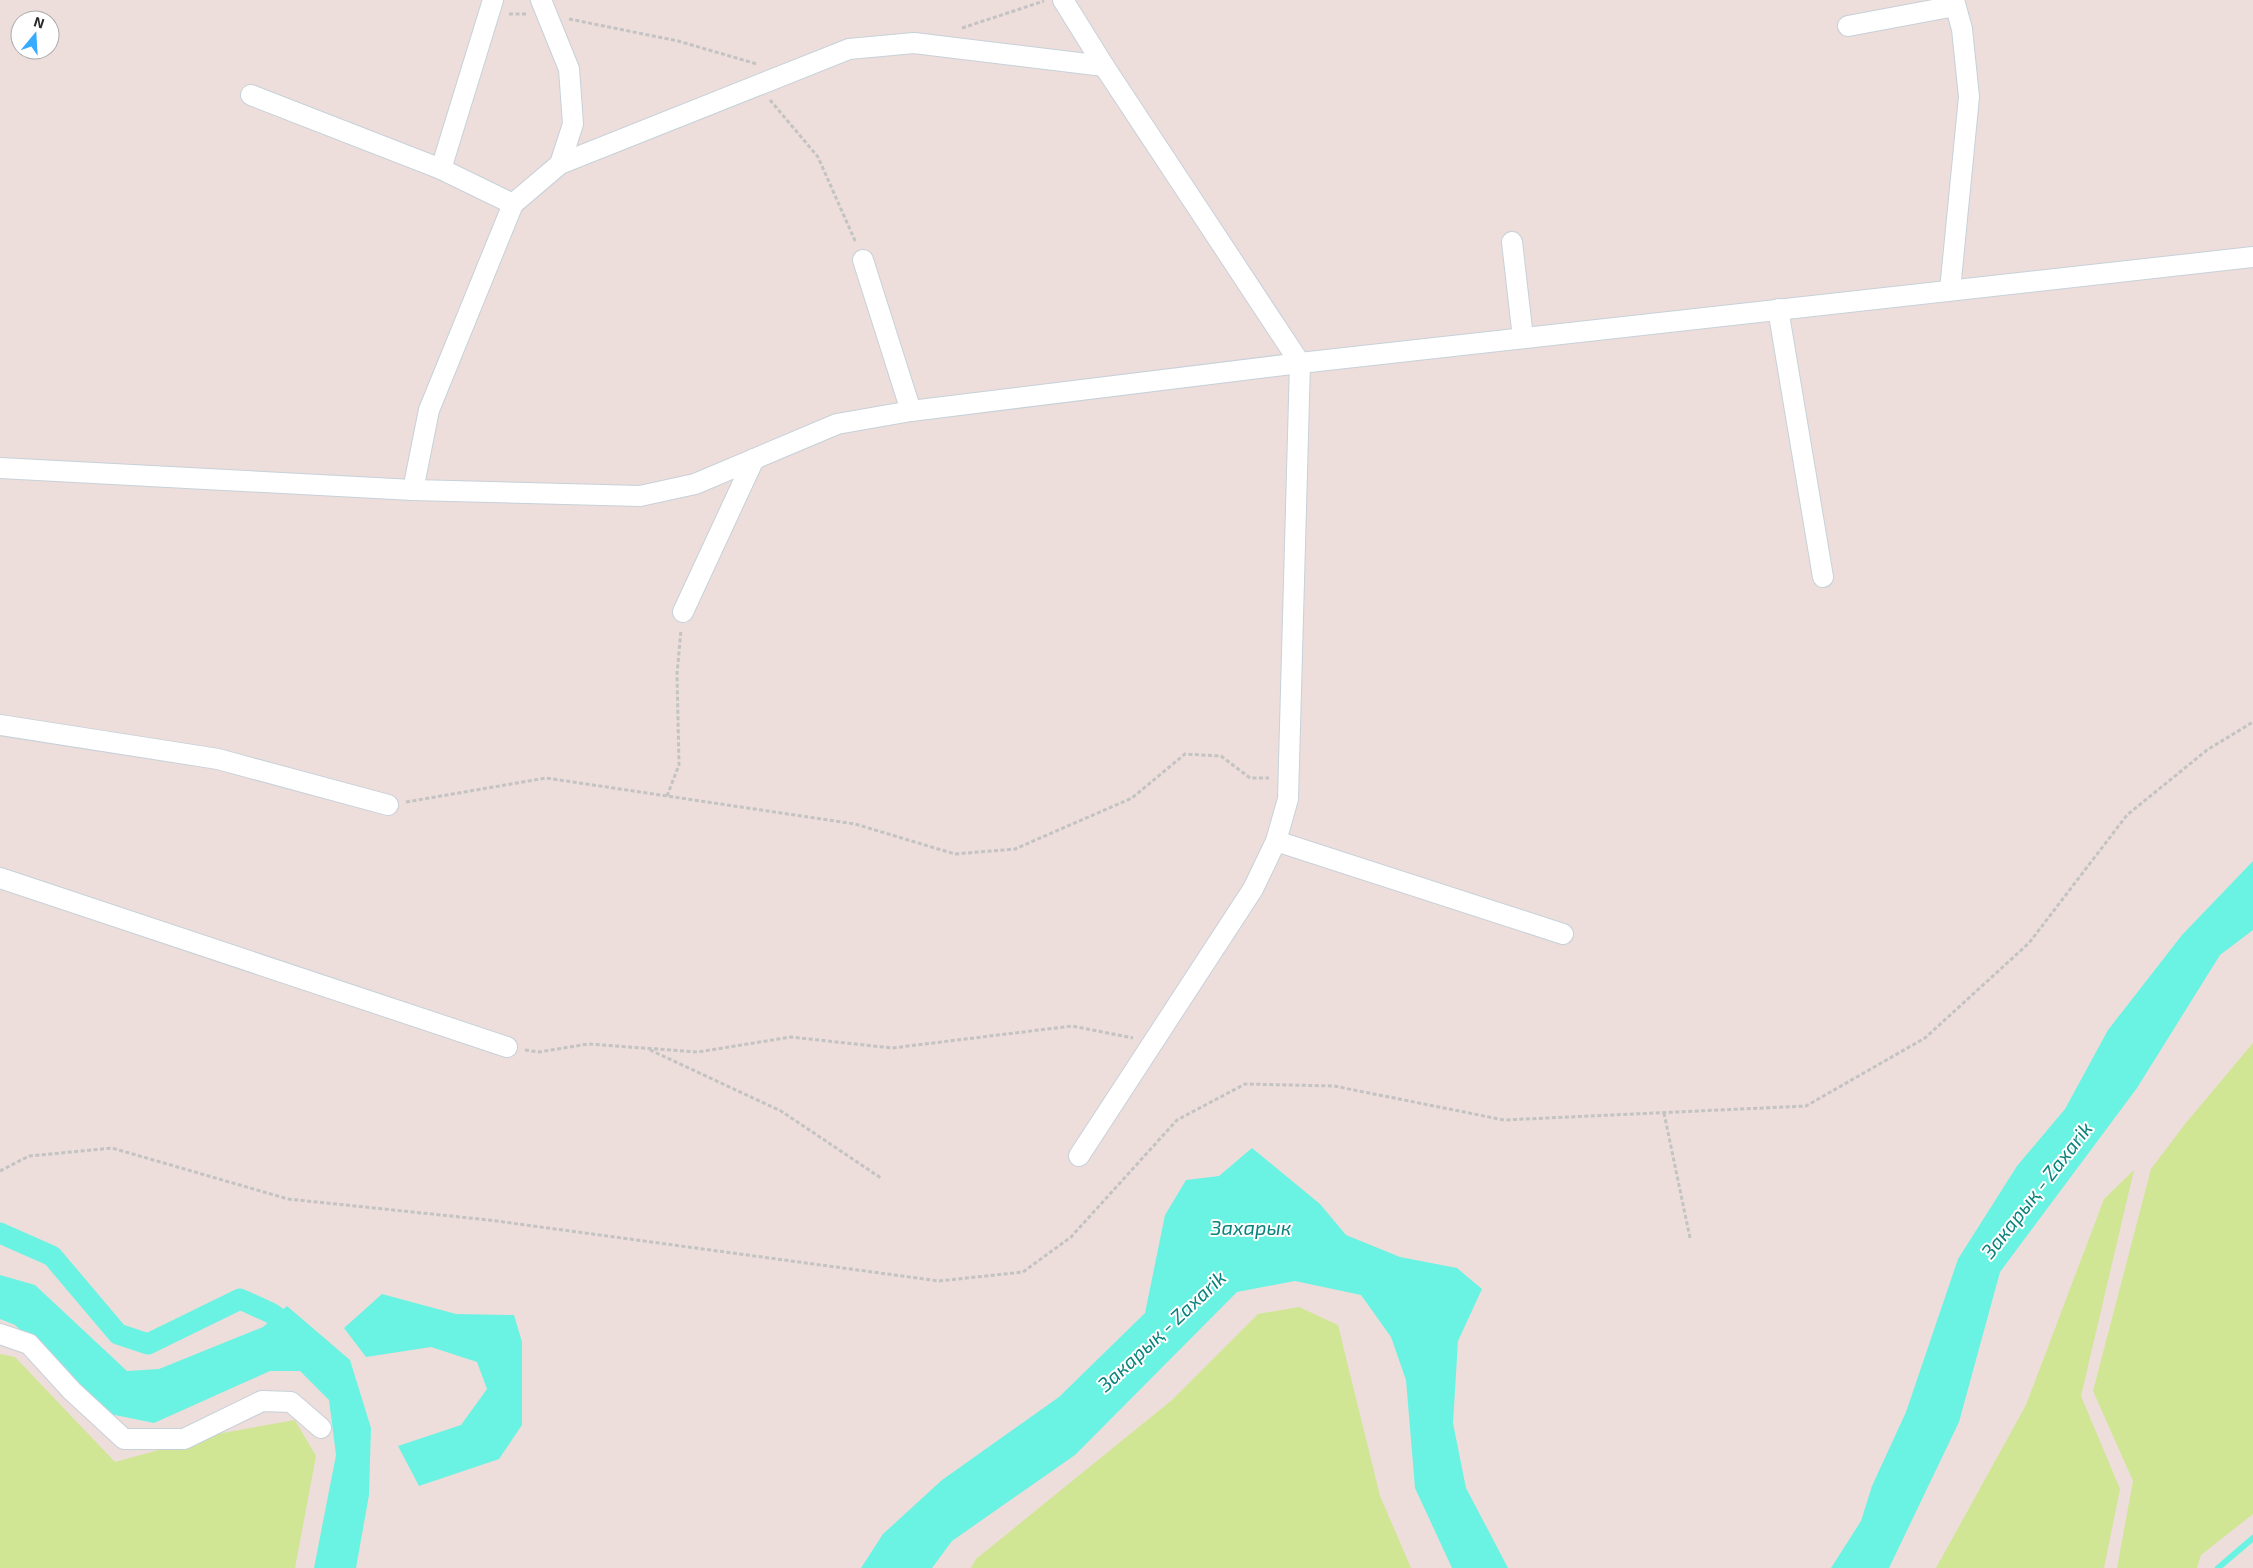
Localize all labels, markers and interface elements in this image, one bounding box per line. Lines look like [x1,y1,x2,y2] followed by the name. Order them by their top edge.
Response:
[10,10,60,60] north arrow
[32,13,47,32] text: N
[1975,1116,2097,1263] water label: Закарық - Zaxarik
[1210,1215,1292,1239] water label: Захарык
[1091,1265,1230,1397] water label: Закарық - Zaxarik

